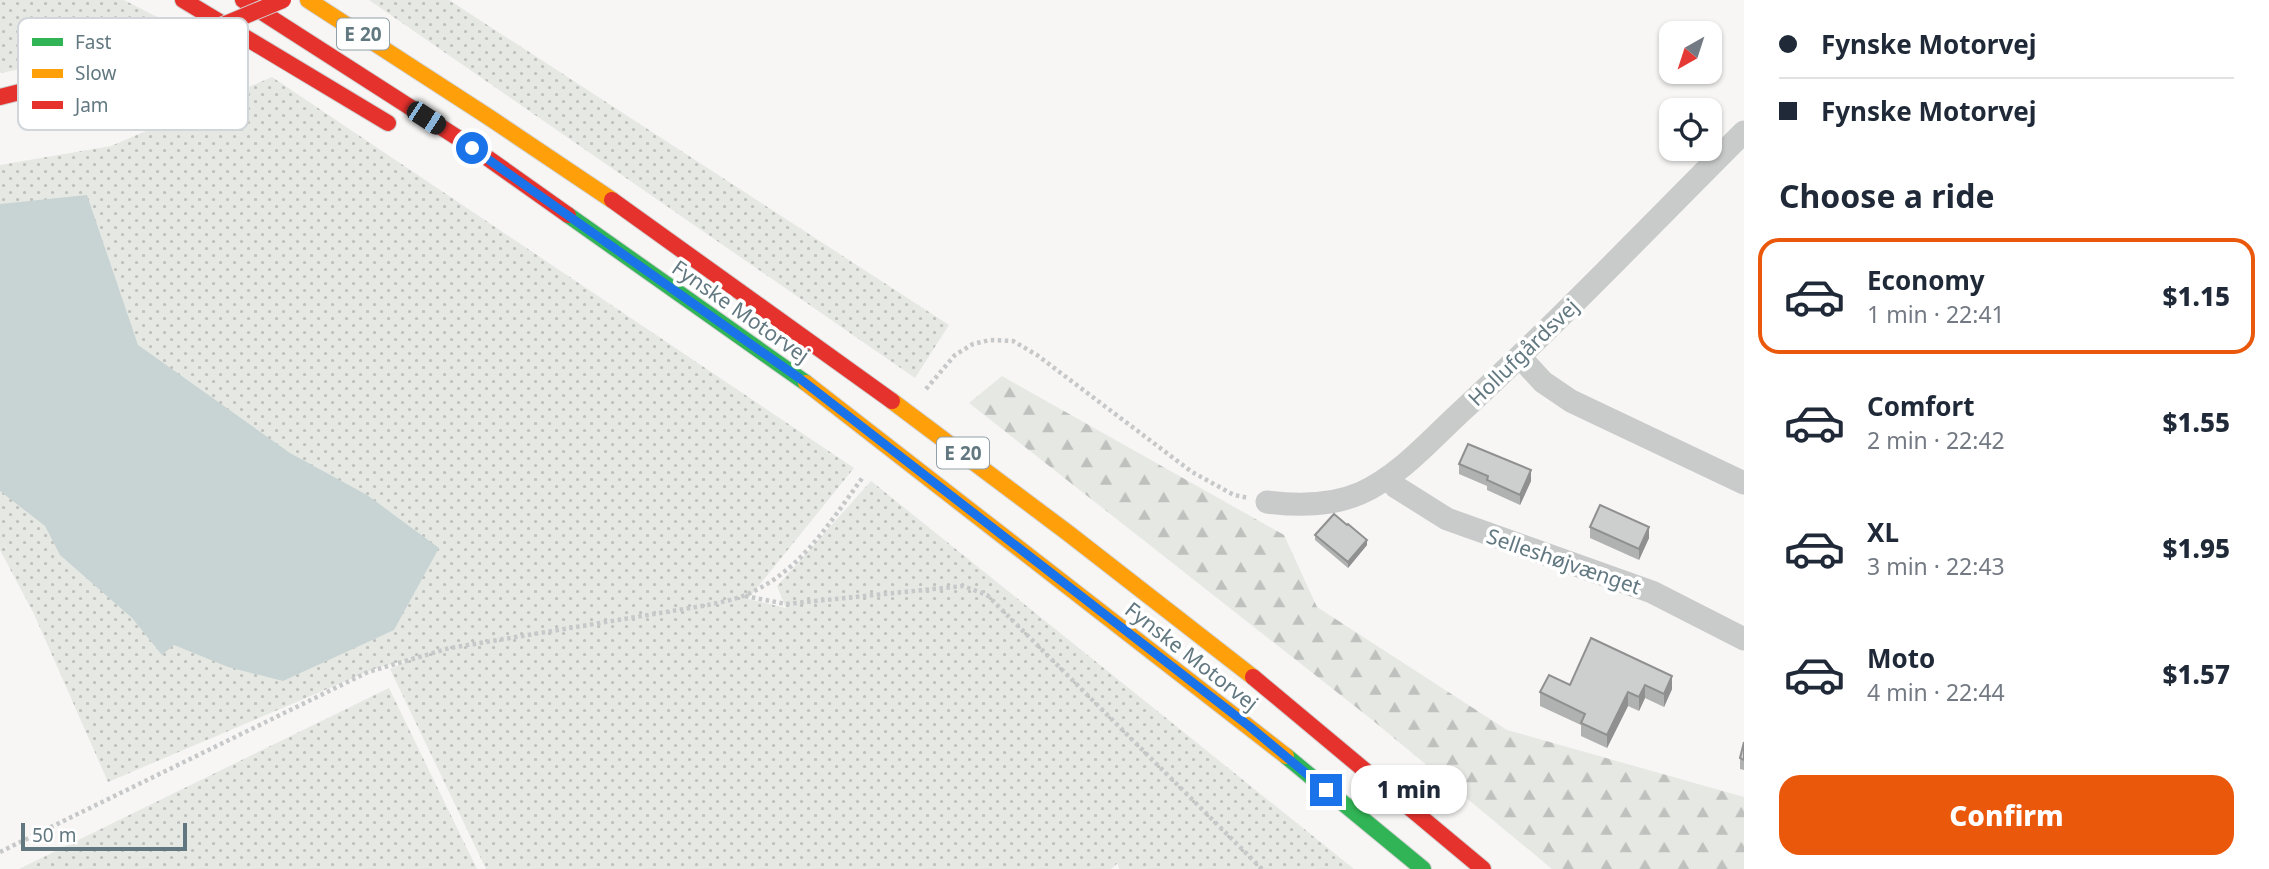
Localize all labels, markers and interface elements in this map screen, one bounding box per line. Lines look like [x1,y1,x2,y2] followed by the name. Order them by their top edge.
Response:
[18,18,248,130] legend
[337,18,389,50] road number: E 20
[1659,21,1722,84] north arrow
[1659,21,1722,161] map controls
[1821,26,2037,62] text: Fynske Motorvej
[75,29,112,55] text: Fast
[75,60,116,86] text: Slow
[73,92,109,118] text: Jam
[1821,93,2037,129] text: Fynske Motorvej
[403,98,450,138] car
[1659,98,1722,161] button: locate
[456,132,488,164] route start
[1779,174,1995,217] text: Choose a ride
[667,253,815,369] street label: Fynske Motorvej
[1867,262,1985,298] text: Economy
[1783,265,1846,328] icon: car
[2163,278,2230,314] text: $1.15
[1462,292,1584,412] street label: Hollufgårdsvej
[1867,298,2005,330] text: 1 min · 22:41
[1867,388,1975,424] text: Comfort
[1783,391,1846,454] icon: car
[2163,404,2230,440] text: $1.55
[1867,424,2005,456] text: 2 min · 22:42
[937,437,989,468] road number: E 20
[1867,514,1899,550] text: XL
[1783,517,1846,580] icon: car
[1483,521,1645,601] street label: Selleshøjvænget
[2163,530,2230,566] text: $1.95
[1867,550,2005,582] text: 3 min · 22:43
[1120,595,1264,717] street label: Fynske Motorvej
[1867,640,1935,676] text: Moto
[1783,643,1846,706] icon: car
[2163,656,2230,692] text: $1.57
[1867,676,2005,708] text: 4 min · 22:44
[1350,766,1466,814] callout: 1 min
[1377,773,1441,805] text: 1 min
[1310,774,1342,806] route end
[1779,775,2234,855] button: Confirm
[21,820,187,852] scale bar
[32,822,76,848] text: 50 m

